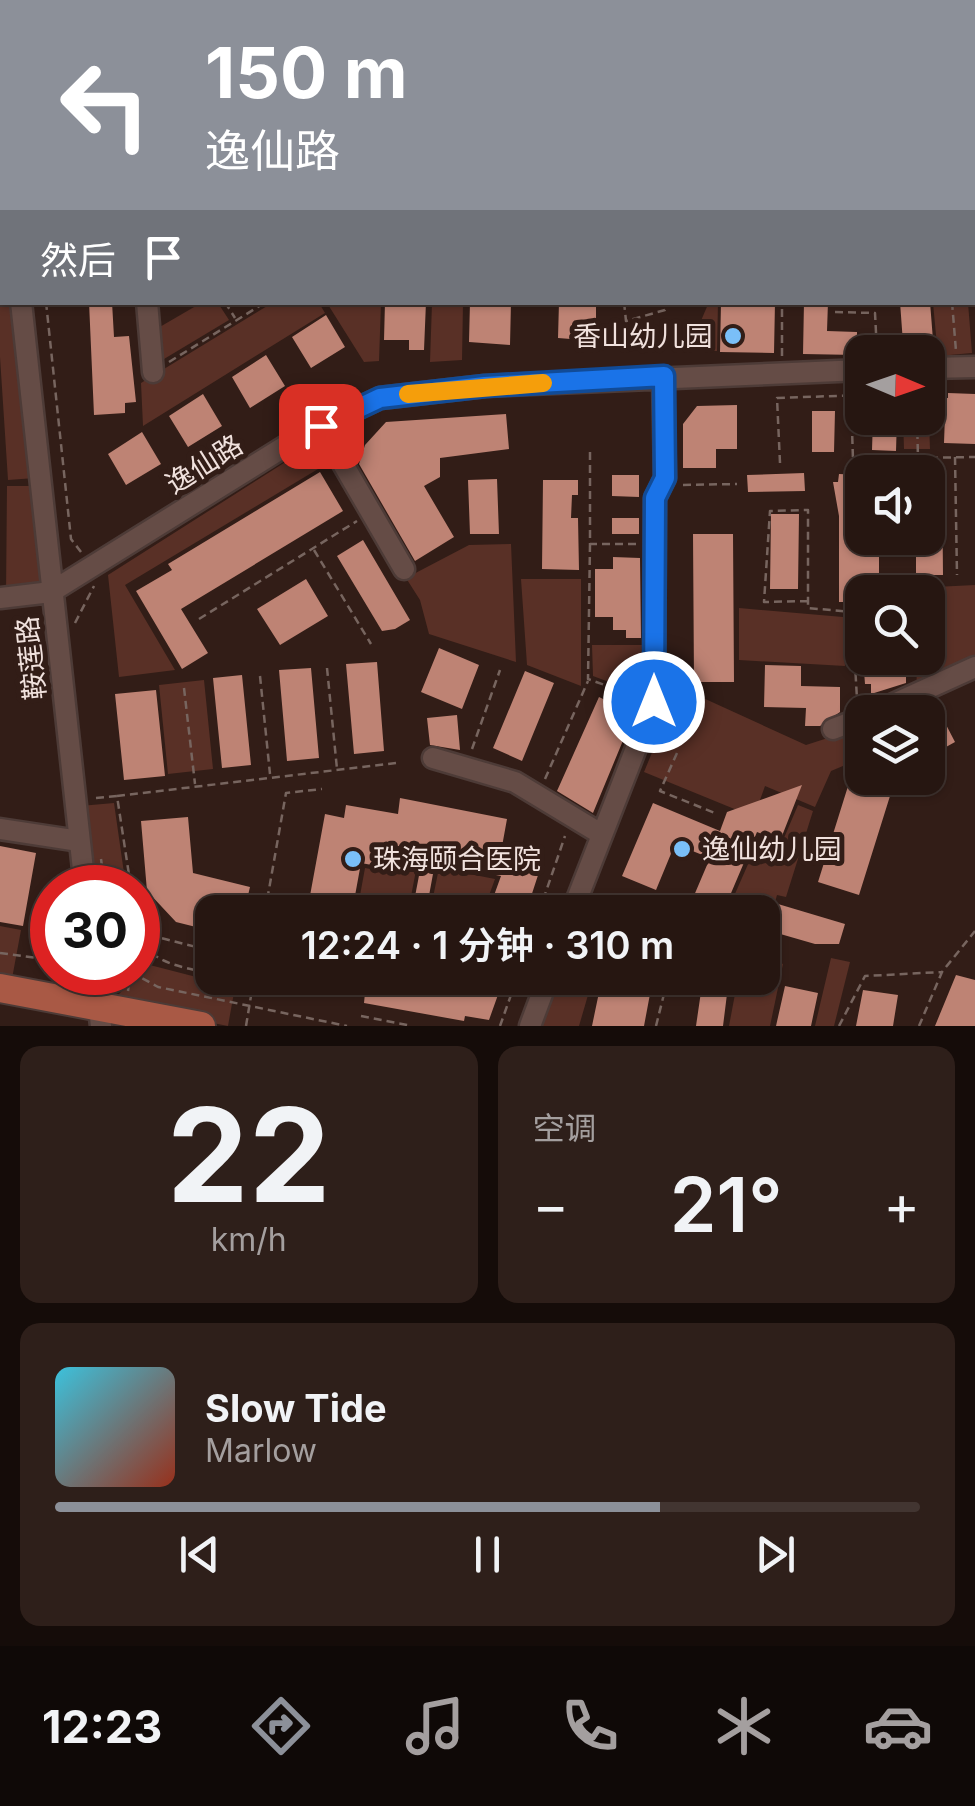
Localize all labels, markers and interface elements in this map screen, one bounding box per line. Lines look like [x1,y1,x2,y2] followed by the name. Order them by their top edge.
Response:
[205,30,408,115] text: 150 m
[40,40,170,170] icon: left
[205,123,340,178] text: 逸仙路
[136,230,191,285] icon: arrive
[40,237,116,283] text: 然后
[573,319,713,353] place label: 香山幼儿园
[722,325,744,347] marker: 香山幼儿园
[845,335,945,435] north arrow
[845,335,945,795] map controls
[279,384,364,469] pin
[294,399,349,454] icon: arrive
[159,427,249,501] street label: 逸仙路
[845,455,945,555] button: sound
[845,575,945,675] button: search
[10,614,52,702] street label: 鞍莲路
[602,650,706,754] position arrow
[845,695,945,795] button: layers
[702,832,842,866] place label: 逸仙幼儿园
[671,838,693,860] marker: 逸仙幼儿园
[373,842,541,876] place label: 珠海颐合医院
[342,848,364,870] marker: 珠海颐合医院
[30,865,160,995] speed limit sign: 30
[301,922,674,968] text: 12:24 · 1 分钟 · 310 m
[167,1076,331,1233] text: 22
[533,1109,597,1148] text: 空调
[670,1159,783,1250] text: 21°
[533,1172,569,1238] text: −
[884,1172,920,1238] text: +
[211,1220,287,1259] text: km/h
[205,1385,387,1431] text: Slow Tide
[205,1431,317,1470] text: Marlow
[172,1527,227,1582] icon: previous
[460,1527,515,1582] icon: pause
[748,1527,803,1582] icon: next
[246,1691,316,1761] icon: directions
[400,1691,470,1761] icon: music
[555,1691,625,1761] icon: phone
[709,1691,779,1761] icon: climate
[863,1691,933,1761] icon: car
[42,1699,162,1754] text: 12:23

